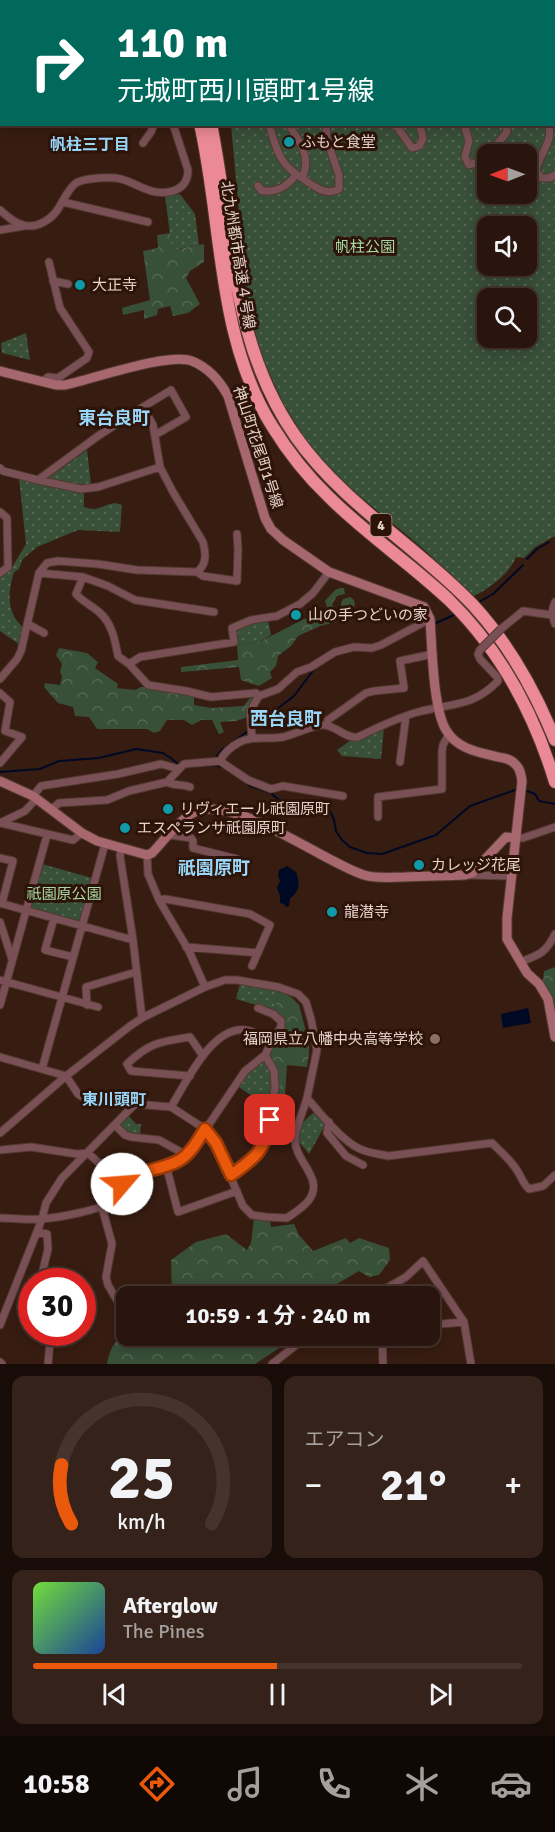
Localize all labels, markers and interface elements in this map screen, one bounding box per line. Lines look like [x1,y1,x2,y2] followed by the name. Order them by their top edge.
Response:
[117,18,228,69] text: 110 m
[18,24,96,102] icon: right
[117,75,375,108] text: 元城町西川頭町1号線
[301,133,376,151] place label: ふもと食堂
[50,135,130,155] district label: 帆柱三丁目
[282,135,296,149] marker: ふもと食堂
[477,144,537,204] north arrow
[477,144,537,348] map controls
[217,180,259,330] street label: 北九州都市高速４号線
[477,216,537,276] button: sound
[335,238,395,256] park label: 帆柱公園
[92,276,137,294] place label: 大正寺
[73,278,87,292] marker: 大正寺
[477,288,537,348] button: search
[230,383,286,511] street label: 神山町花尾町1号線
[78,407,150,429] district label: 東台良町
[370,514,392,536] road number: 4
[308,606,428,624] place label: 山の手つどいの家
[289,608,303,622] marker: 山の手つどいの家
[250,708,322,730] district label: 西台良町
[180,800,330,818] place label: リヴィエール祇園原町
[161,802,175,816] marker: リヴィエール祇園原町
[137,819,286,837] place label: エスペランサ祇園原町
[118,821,132,835] marker: エスペランサ祇園原町
[431,856,521,874] place label: カレッジ花尾
[178,857,250,879] district label: 祇園原町
[412,858,426,872] marker: カレッジ花尾
[26,885,102,903] park label: 祇園原公園
[344,903,389,921] place label: 龍潜寺
[325,905,339,919] marker: 龍潜寺
[243,1030,423,1048] place label: 福岡県立八幡中央高等学校
[428,1032,442,1046] marker: 福岡県立八幡中央高等学校
[82,1090,146,1110] district label: 東川頭町
[244,1094,295,1145] pin
[253,1103,286,1136] icon: arrive
[90,1152,154,1216] position arrow
[18,1268,96,1346] speed limit sign: 30
[186,1302,370,1329] text: 10:59 · 1 分 · 240 m
[305,1427,385,1452] text: エアコン
[108,1439,175,1516] text: 25
[380,1458,447,1513] text: 21°
[305,1465,322,1506] text: −
[504,1465,522,1506] text: +
[117,1509,166,1535] text: km/h
[123,1592,218,1619] text: Afterglow
[123,1619,205,1644] text: The Pines
[98,1678,131,1711] icon: previous
[261,1678,294,1711] icon: pause
[424,1678,457,1711] icon: next
[136,1763,178,1805] icon: directions
[224,1763,266,1805] icon: music
[313,1763,355,1805] icon: phone
[401,1763,443,1805] icon: climate
[490,1763,532,1805] icon: car
[23,1768,90,1801] text: 10:58

